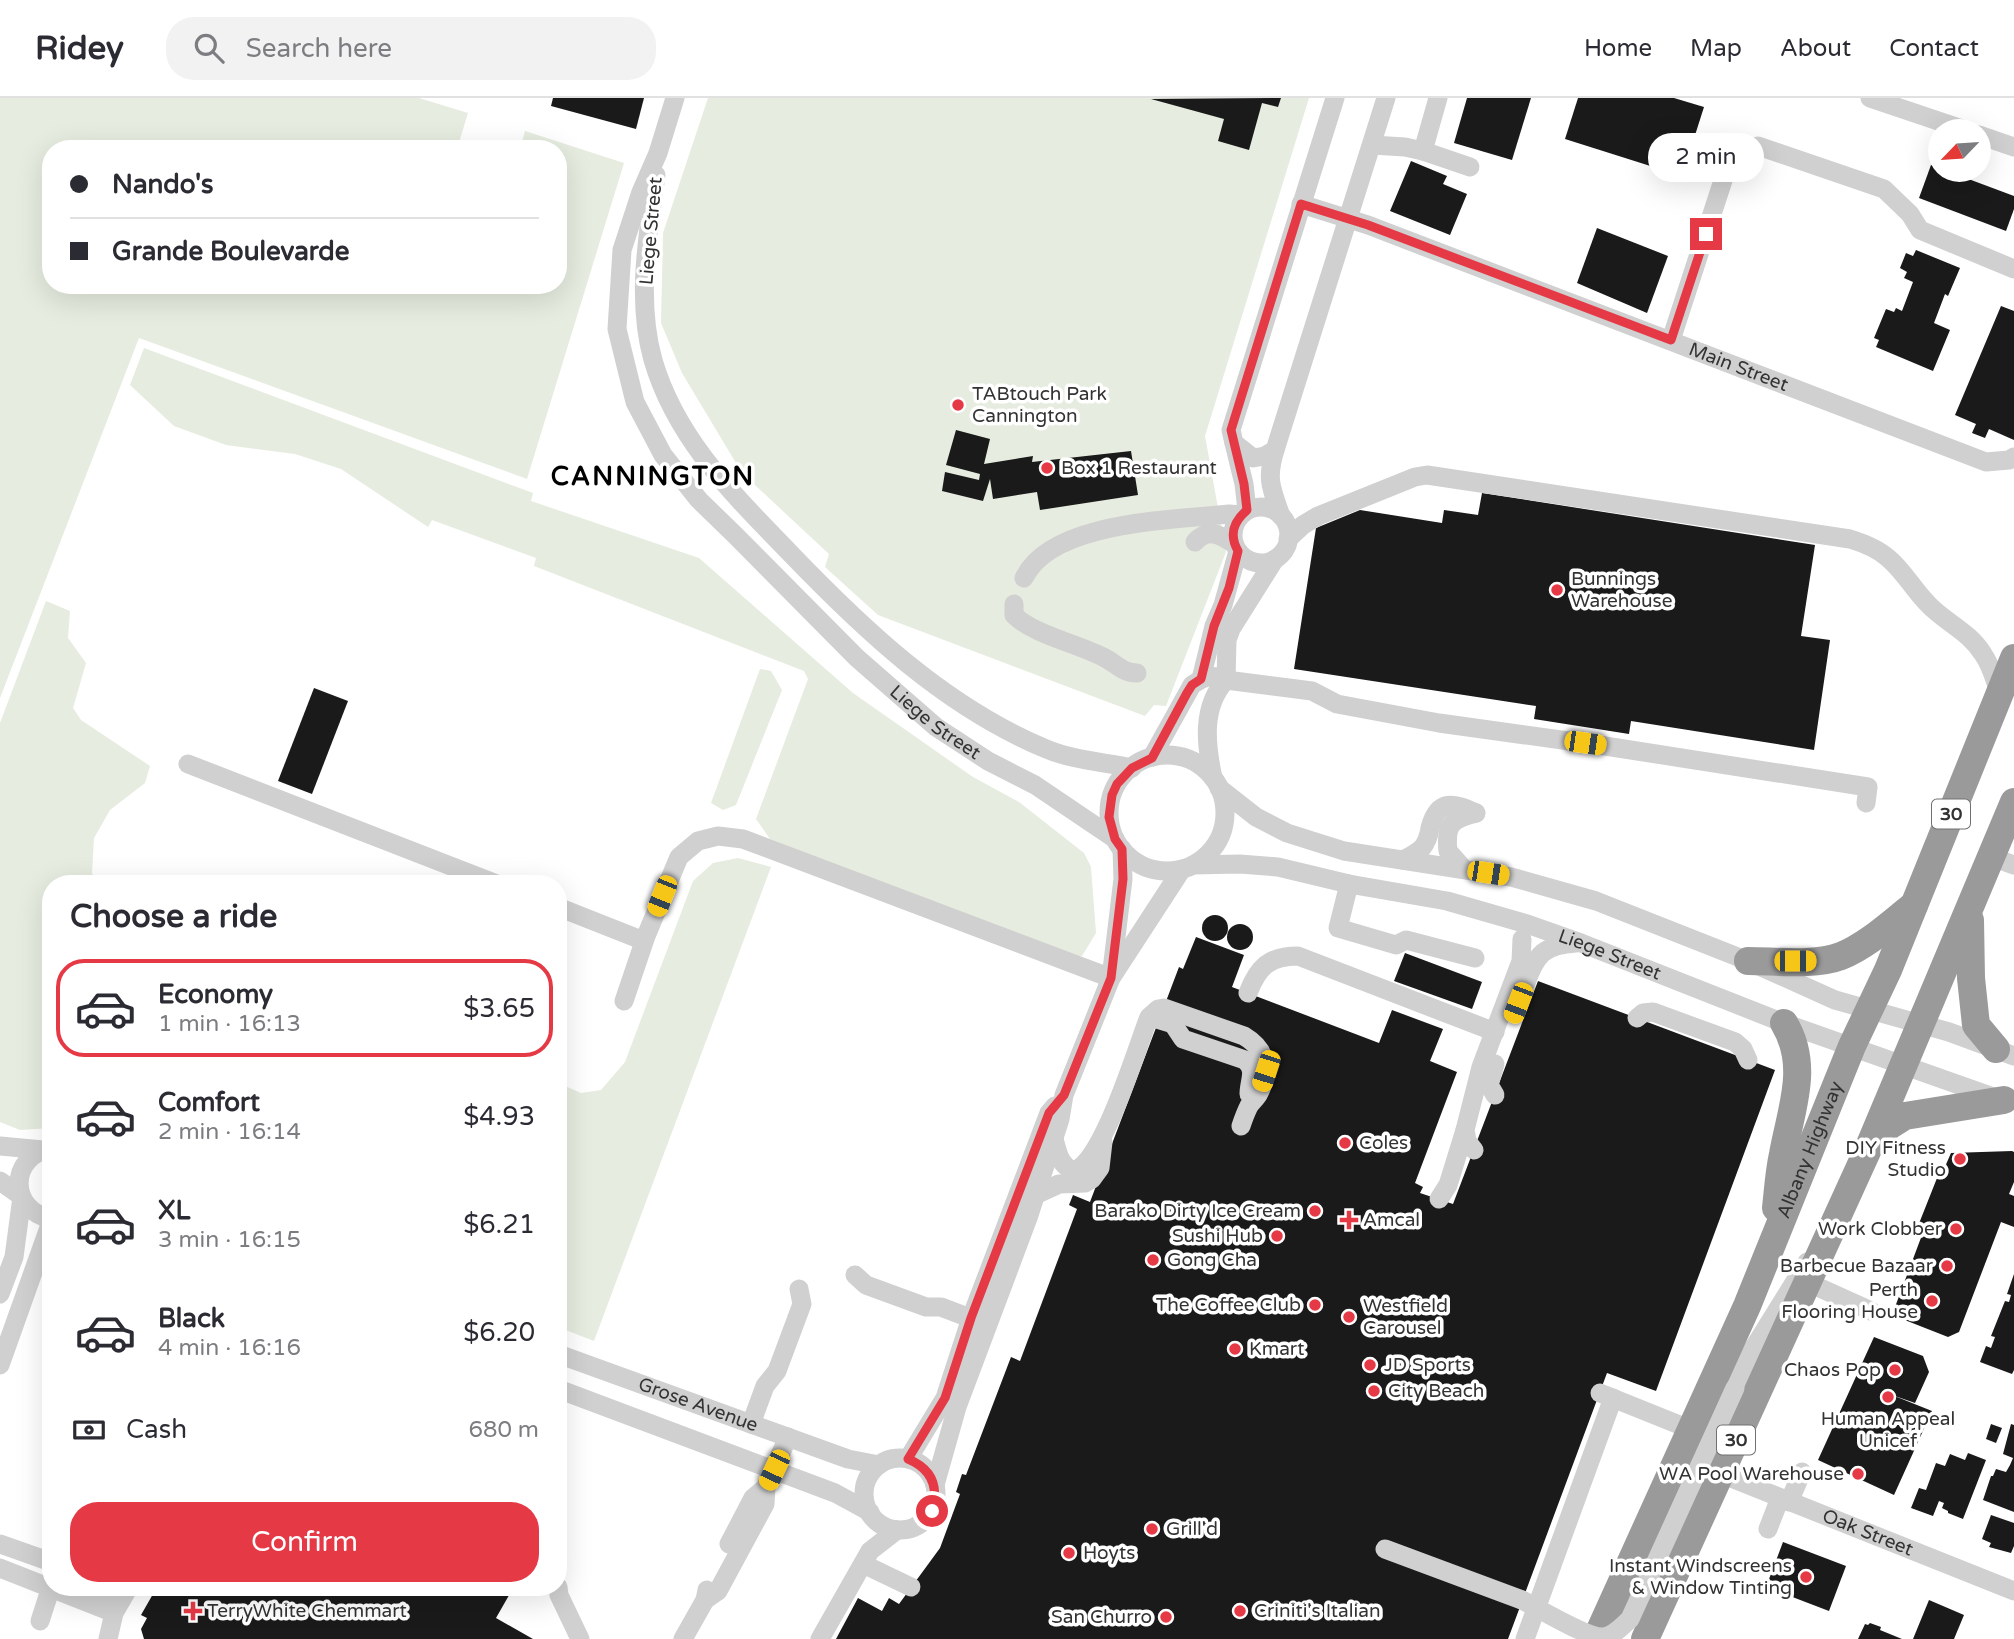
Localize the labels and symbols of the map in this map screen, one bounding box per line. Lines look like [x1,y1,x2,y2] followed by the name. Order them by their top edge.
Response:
[1928,119,1992,182] north arrow
[1648,132,1764,181] callout: 2 min
[635,176,667,286] street label: Liege Street
[1690,218,1722,250] route end
[1686,338,1791,396] street label: Main Street
[972,383,1107,427] place label: TABtouch Park Cannington
[950,397,966,413] marker: TABtouch Park Cannington
[1061,457,1217,479] place label: Box 1 Restaurant
[1039,460,1055,476] marker: Box 1 Restaurant
[551,461,755,492] district label: CANNINGTON
[1571,568,1672,612] place label: Bunnings Warehouse
[1549,582,1565,598] marker: Bunnings Warehouse
[885,681,985,764] street label: Liege Street
[1563,730,1608,756] car
[1932,800,1970,828] road number: 30
[1466,859,1511,887] car
[645,873,680,919] car
[1555,925,1664,984] street label: Liege Street
[1775,951,1817,972] car
[1501,980,1536,1026] car
[1250,1048,1283,1094] car
[1773,1078,1848,1222] street label: Albany Highway
[1359,1132,1408,1154] place label: Coles
[1337,1135,1353,1151] marker: Coles
[1845,1137,1946,1181] place label: DIY Fitness Studio
[1952,1151,1968,1167] marker: DIY Fitness Studio
[1094,1200,1301,1222] place label: Barako Dirty Ice Cream
[1307,1203,1323,1219] marker: Barako Dirty Ice Cream
[1363,1209,1420,1231] place label: Amcal
[1341,1212,1357,1228] marker: Amcal
[1818,1218,1943,1240] place label: Work Clobber
[1948,1221,1964,1237] marker: Work Clobber
[1172,1225,1263,1247] place label: Sushi Hub
[1269,1228,1285,1244] marker: Sushi Hub
[1167,1249,1257,1271] place label: Gong Cha
[1145,1252,1161,1268] marker: Gong Cha
[1780,1255,1934,1277] place label: Barbecue Bazaar
[1939,1258,1955,1274] marker: Barbecue Bazaar
[1781,1279,1918,1323] place label: Perth Flooring House
[1924,1293,1940,1309] marker: Perth Flooring House
[1156,1294,1301,1316] place label: The Coffee Club
[1363,1295,1448,1339] place label: Westfield Carousel
[1307,1297,1323,1313] marker: The Coffee Club
[1341,1309,1357,1325] marker: Westfield Carousel
[1249,1338,1304,1360] place label: Kmart
[1227,1341,1243,1357] marker: Kmart
[1384,1354,1471,1376] place label: JD Sports
[1362,1357,1378,1373] marker: JD Sports
[1784,1359,1881,1381] place label: Chaos Pop
[1887,1362,1903,1378] marker: Chaos Pop
[635,1373,761,1436] street label: Grose Avenue
[1388,1380,1484,1402] place label: City Beach
[1366,1383,1382,1399] marker: City Beach
[1880,1389,1896,1405] marker: Human Appeal Unicef
[1821,1408,1955,1452] place label: Human Appeal Unicef
[1717,1426,1755,1455] road number: 30
[756,1447,793,1493] car
[1659,1463,1844,1485] place label: WA Pool Warehouse
[1850,1466,1866,1482] marker: WA Pool Warehouse
[916,1495,948,1527] route start
[1819,1505,1916,1561] street label: Oak Street
[1166,1518,1218,1540] place label: Grill'd
[1144,1521,1160,1537] marker: Grill'd
[1083,1542,1135,1564] place label: Hoyts
[1061,1545,1077,1561] marker: Hoyts
[1609,1555,1792,1599] place label: Instant Windscreens & Window Tinting
[1798,1569,1814,1585] marker: Instant Windscreens & Window Tinting
[207,1600,407,1622] place label: TerryWhite Chemmart
[1254,1600,1381,1622] place label: Criniti's Italian
[185,1603,201,1619] marker: TerryWhite Chemmart
[1232,1603,1248,1619] marker: Criniti's Italian
[1051,1606,1152,1628] place label: San Churro
[1158,1609,1174,1625] marker: San Churro

